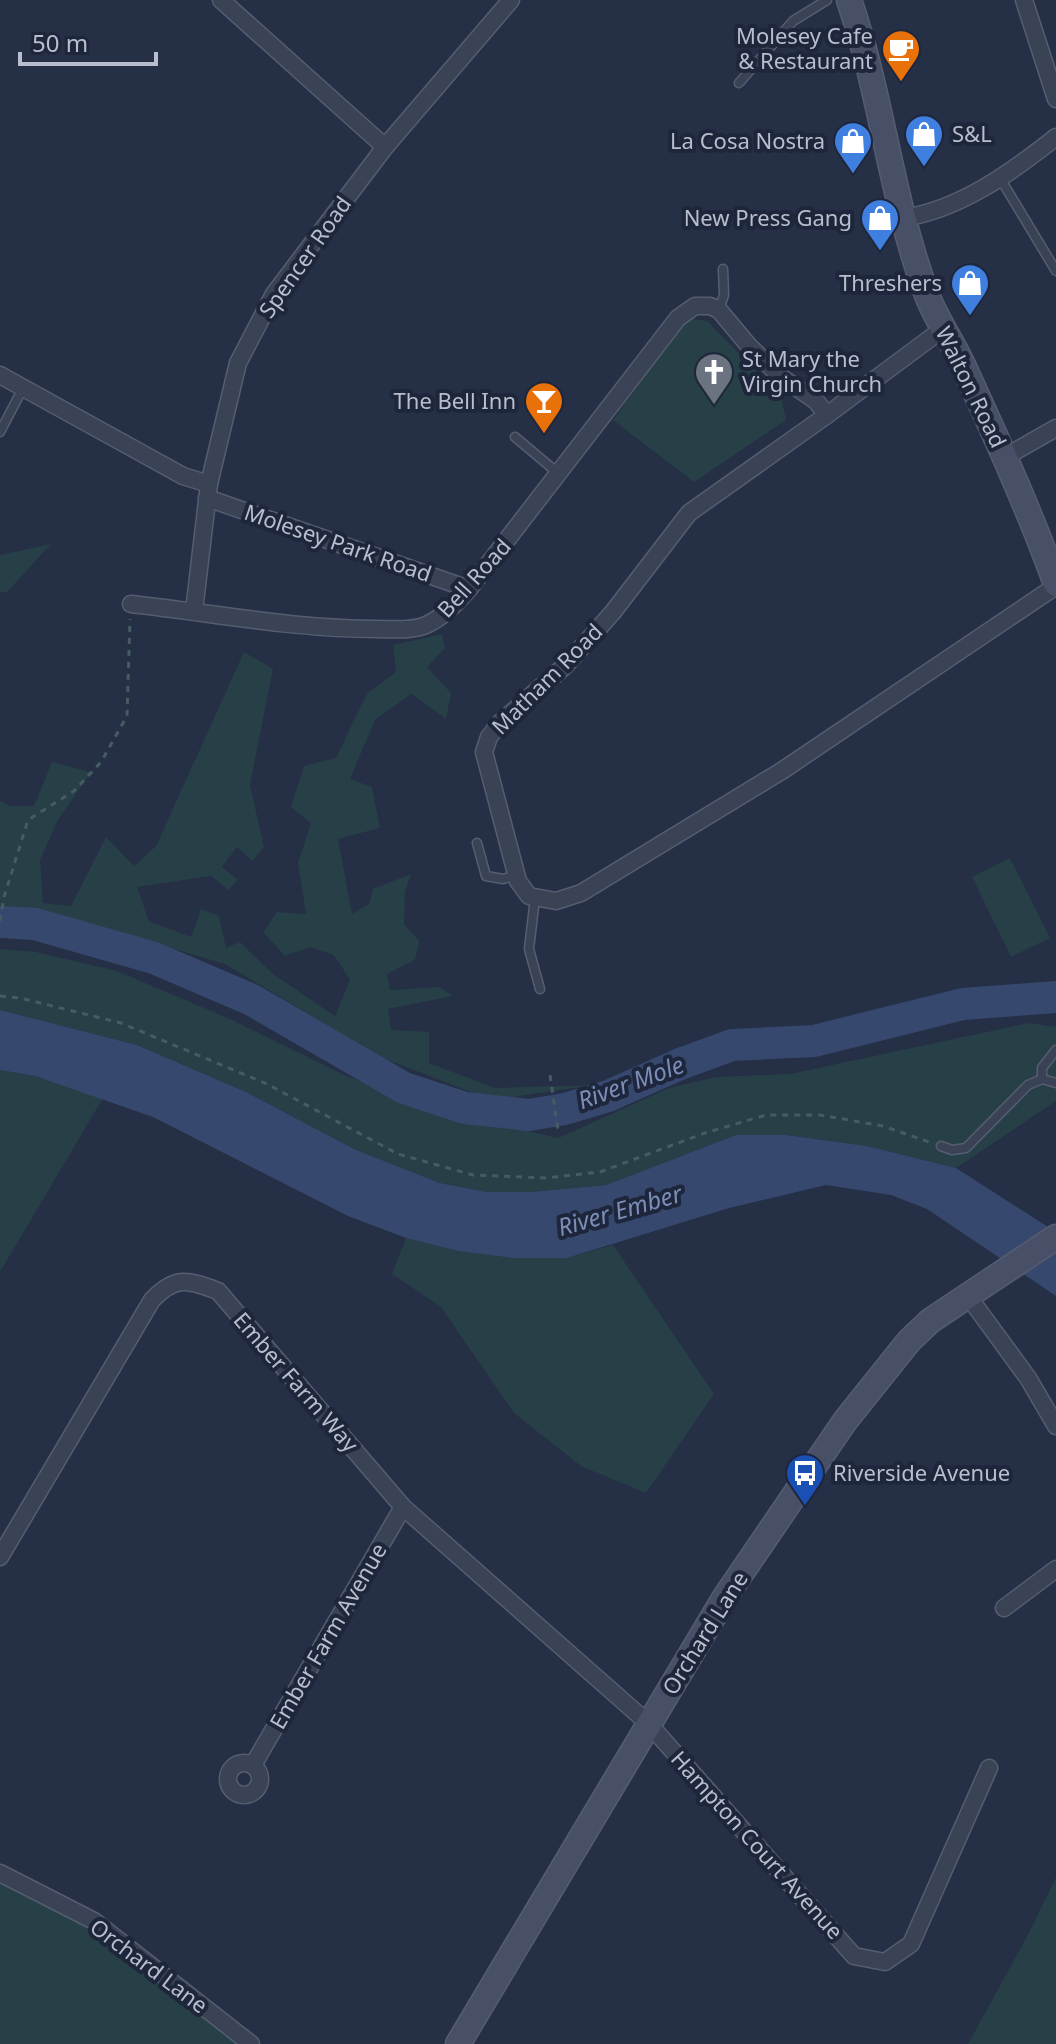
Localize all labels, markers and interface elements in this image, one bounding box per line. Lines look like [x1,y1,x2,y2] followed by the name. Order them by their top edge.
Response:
[20,16,156,66] scale bar
[736,20,873,75] place label: Molesey Cafe & Restaurant
[32,26,88,59] text: 50 m
[880,28,922,83] cafe icon: Molesey Cafe & Restaurant
[903,113,945,168] shop icon: S&L
[952,118,992,148] place label: S&L
[832,120,874,175] shop icon: La Cosa Nostra
[670,125,825,155] place label: La Cosa Nostra
[251,190,357,323] street label: Spencer Road
[859,197,901,252] shop icon: New Press Gang
[684,202,852,232] place label: New Press Gang
[949,262,991,317] shop icon: Threshers
[839,267,942,297] place label: Threshers
[930,321,1014,452] street label: Walton Road
[742,343,882,398] place label: St Mary the Virgin Church
[693,351,735,406] church icon: St Mary the Virgin Church
[523,380,565,435] bar icon: The Bell Inn
[394,385,516,415] place label: The Bell Inn
[241,496,436,588] street label: Molesey Park Road
[430,531,517,623] street label: Bell Road
[484,616,608,740] street label: Matham Road
[573,1047,688,1116] water label: River Mole
[554,1176,687,1243] water label: River Ember
[228,1305,366,1458] street label: Ember Farm Way
[784,1452,826,1507] bus stop icon: Riverside Avenue
[833,1457,1010,1487] place label: Riverside Avenue
[262,1537,393,1734] street label: Ember Farm Avenue
[654,1565,754,1700] street label: Orchard Lane
[665,1744,851,1945] street label: Hampton Court Avenue
[85,1911,215,2019] street label: Orchard Lane

